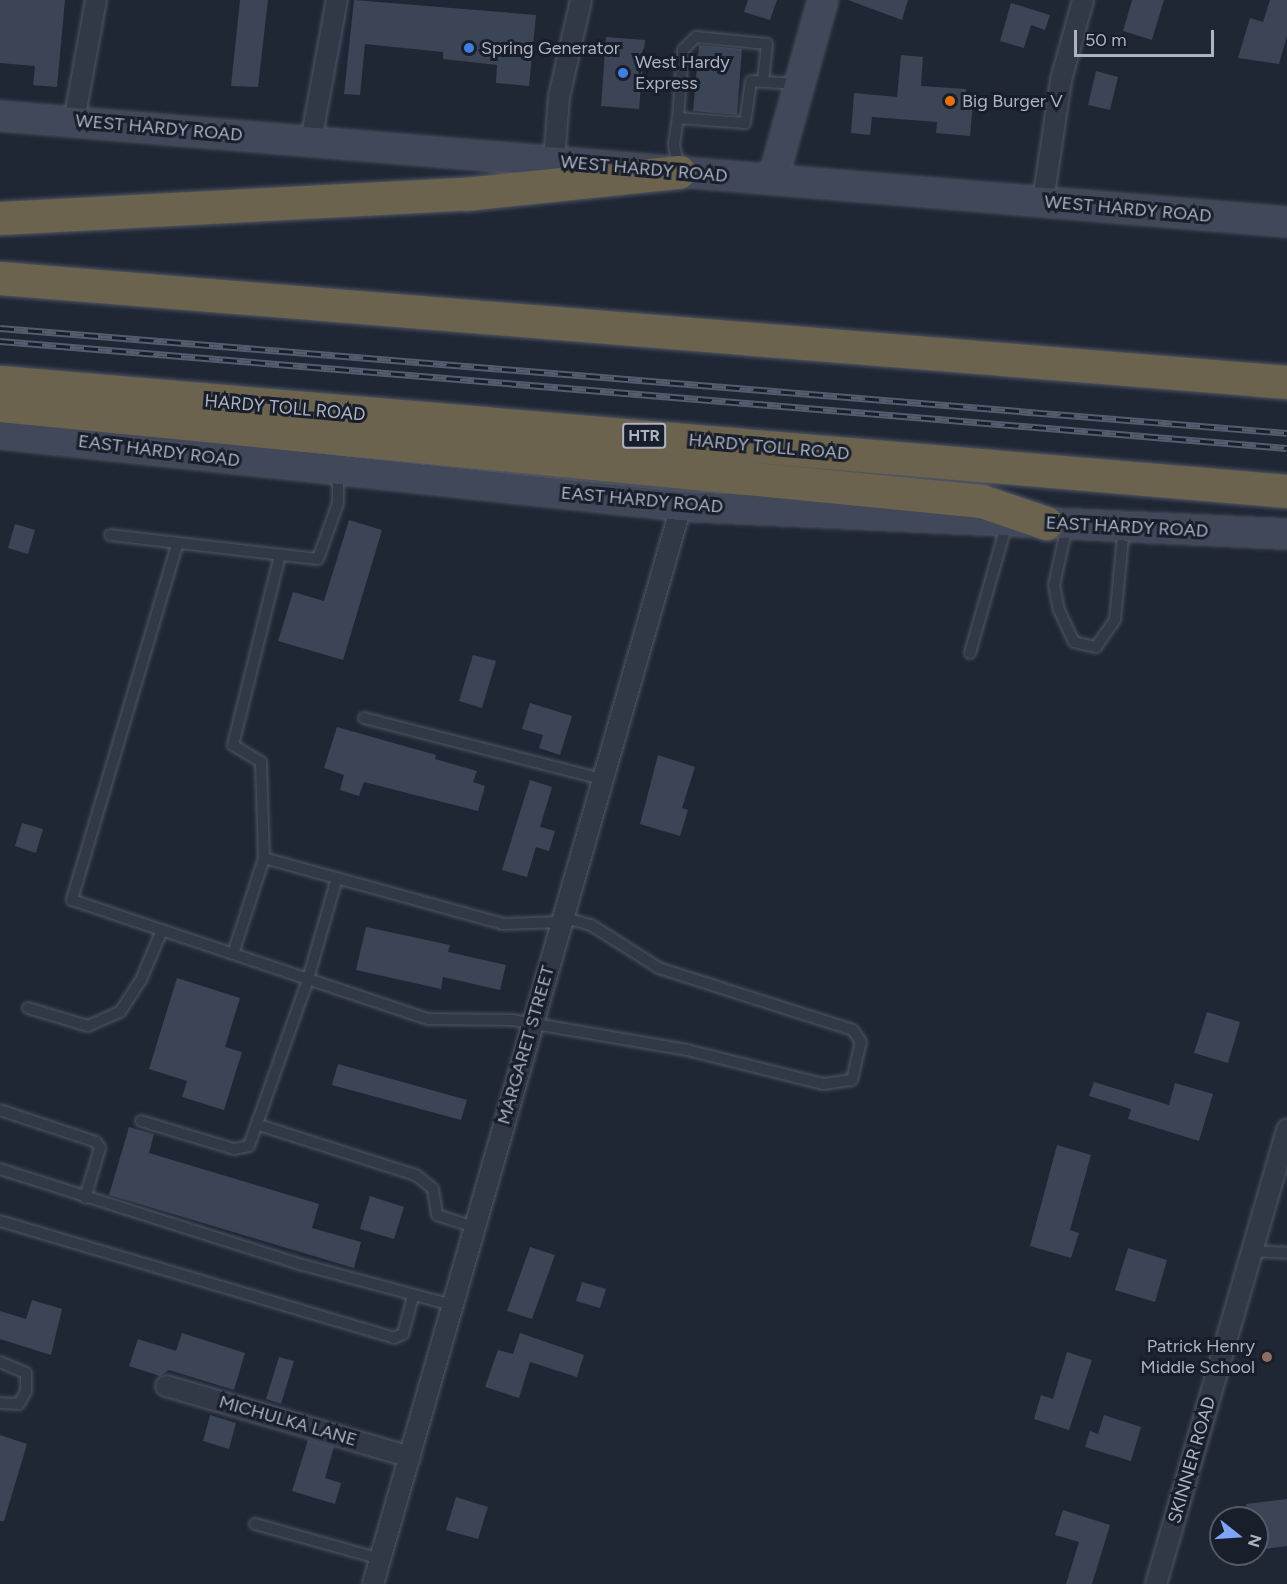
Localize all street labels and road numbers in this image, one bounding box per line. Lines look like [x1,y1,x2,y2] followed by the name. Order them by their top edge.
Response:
[75,110,243,146] street label: WEST HARDY ROAD
[560,151,728,187] street label: WEST HARDY ROAD
[1044,191,1212,227] street label: WEST HARDY ROAD
[204,390,366,426] street label: HARDY TOLL ROAD
[622,423,666,449] road number: HTR
[688,429,850,465] street label: HARDY TOLL ROAD
[77,430,241,472] street label: EAST HARDY ROAD
[560,482,724,518] street label: EAST HARDY ROAD
[1045,512,1209,542] street label: EAST HARDY ROAD
[493,963,559,1127] street label: MARGARET STREET
[217,1391,359,1451] street label: MICHULKA LANE
[1164,1394,1220,1526] street label: SKINNER ROAD

